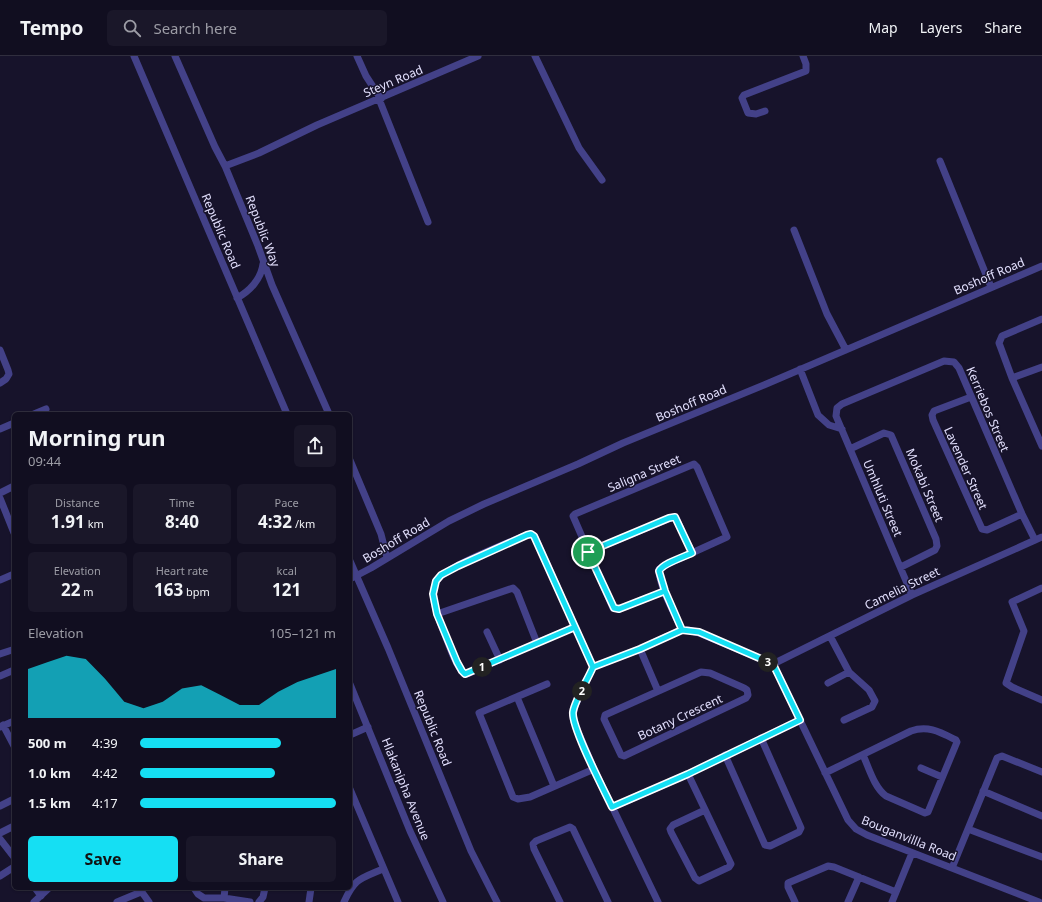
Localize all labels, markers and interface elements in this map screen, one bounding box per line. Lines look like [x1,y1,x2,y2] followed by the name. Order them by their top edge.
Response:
[107,10,387,46] search box
[20,15,83,41] text: Tempo
[121,17,143,39] icon: search
[153,18,237,38] text: Search here
[869,18,898,37] text: Map
[920,18,962,37] text: Layers
[984,18,1022,37] text: Share
[361,61,425,101] street label: Steyn Road
[197,191,245,271] street label: Republic Road
[242,193,285,270] street label: Republic Way
[951,253,1027,299] street label: Boshoff Road
[962,364,1014,455] street label: Kerriebos Street
[653,380,729,426] street label: Boshoff Road
[28,422,166,452] text: Morning run
[940,424,992,513] street label: Lavender Street
[294,425,336,467] button: share
[902,446,948,525] street label: Mokabi Street
[605,450,684,496] street label: Saligna Street
[28,452,61,470] text: 09:44
[859,457,907,540] street label: Umhluti Street
[55,495,100,510] text: Distance
[169,495,195,510] text: Time
[275,495,299,510] text: Pace
[51,510,85,533] text: 1.91
[165,510,199,533] text: 8:40
[258,510,292,533] text: 4:32
[359,513,433,567] street label: Boshoff Road
[85,516,104,531] text: km
[292,516,315,531] text: /km
[571,535,605,569] pin
[577,541,599,563] icon: arrive
[861,562,943,614] street label: Camelia Street
[54,563,101,578] text: Elevation
[156,563,208,578] text: Heart rate
[277,563,297,578] text: kcal
[61,578,80,601] text: 22
[154,578,183,601] text: 163
[272,578,301,601] text: 121
[80,584,94,599] text: m
[183,584,210,599] text: bpm
[28,624,84,642] text: Elevation
[269,624,336,642] text: 105–121 m
[758,652,778,672] pin: 3
[765,654,771,669] text: 3
[472,657,492,677] pin: 1
[479,659,485,674] text: 1
[572,681,592,701] pin: 2
[579,683,585,698] text: 2
[410,688,456,768] street label: Republic Road
[635,690,726,744] street label: Botany Crescent
[28,734,66,752] text: 500 m
[92,734,118,752] text: 4:39
[378,735,434,843] street label: Hlakanipha Avenue
[28,764,71,782] text: 1.0 km
[92,764,118,782] text: 4:42
[28,794,71,812] text: 1.5 km
[92,794,118,812] text: 4:17
[859,811,959,865] street label: Bouganvillla Road
[28,836,178,882] button: Save
[186,836,336,882] button: Share

